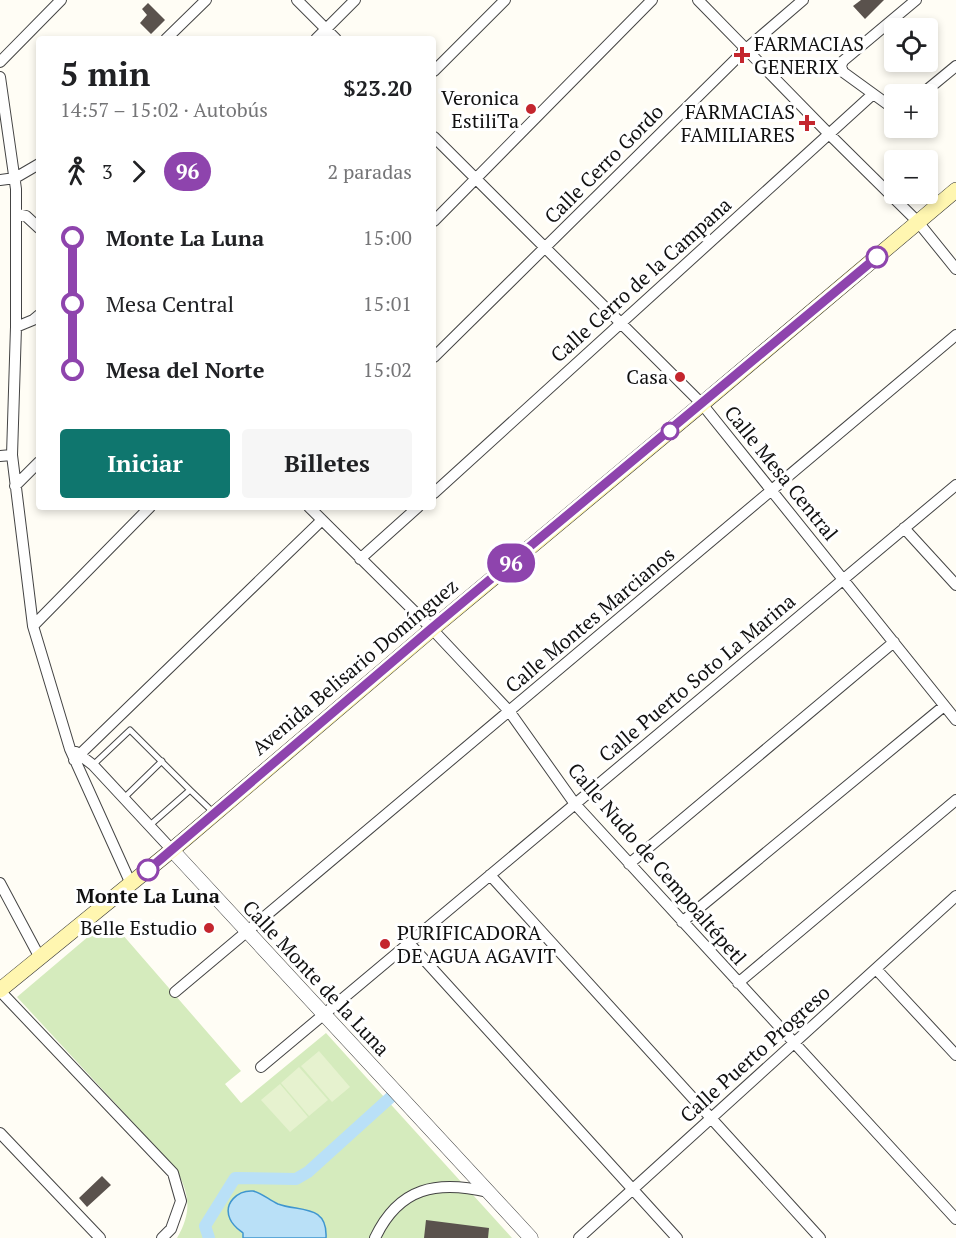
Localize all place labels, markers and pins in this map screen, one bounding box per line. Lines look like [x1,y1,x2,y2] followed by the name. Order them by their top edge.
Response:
[754,30,864,80] place label: FARMACIAS GENERIX
[735,48,749,62] marker: FARMACIAS GENERIX
[441,84,519,134] place label: Veronica EstiliTa
[681,98,795,148] place label: FARMACIAS FAMILIARES
[524,102,538,116] marker: Veronica EstiliTa
[800,116,814,130] marker: FARMACIAS FAMILIARES
[866,246,888,268] unlabelled marker
[626,363,668,390] place label: Casa
[673,370,687,384] marker: Casa
[661,422,679,440] unlabelled marker
[137,859,159,881] marker: Monte La Luna
[76,882,220,909] place label: Monte La Luna
[80,914,197,941] place label: Belle Estudio
[397,919,556,969] place label: PURIFICADORA DE AGUA AGAVIT
[202,921,216,935] marker: Belle Estudio
[378,937,392,951] marker: PURIFICADORA DE AGUA AGAVIT

